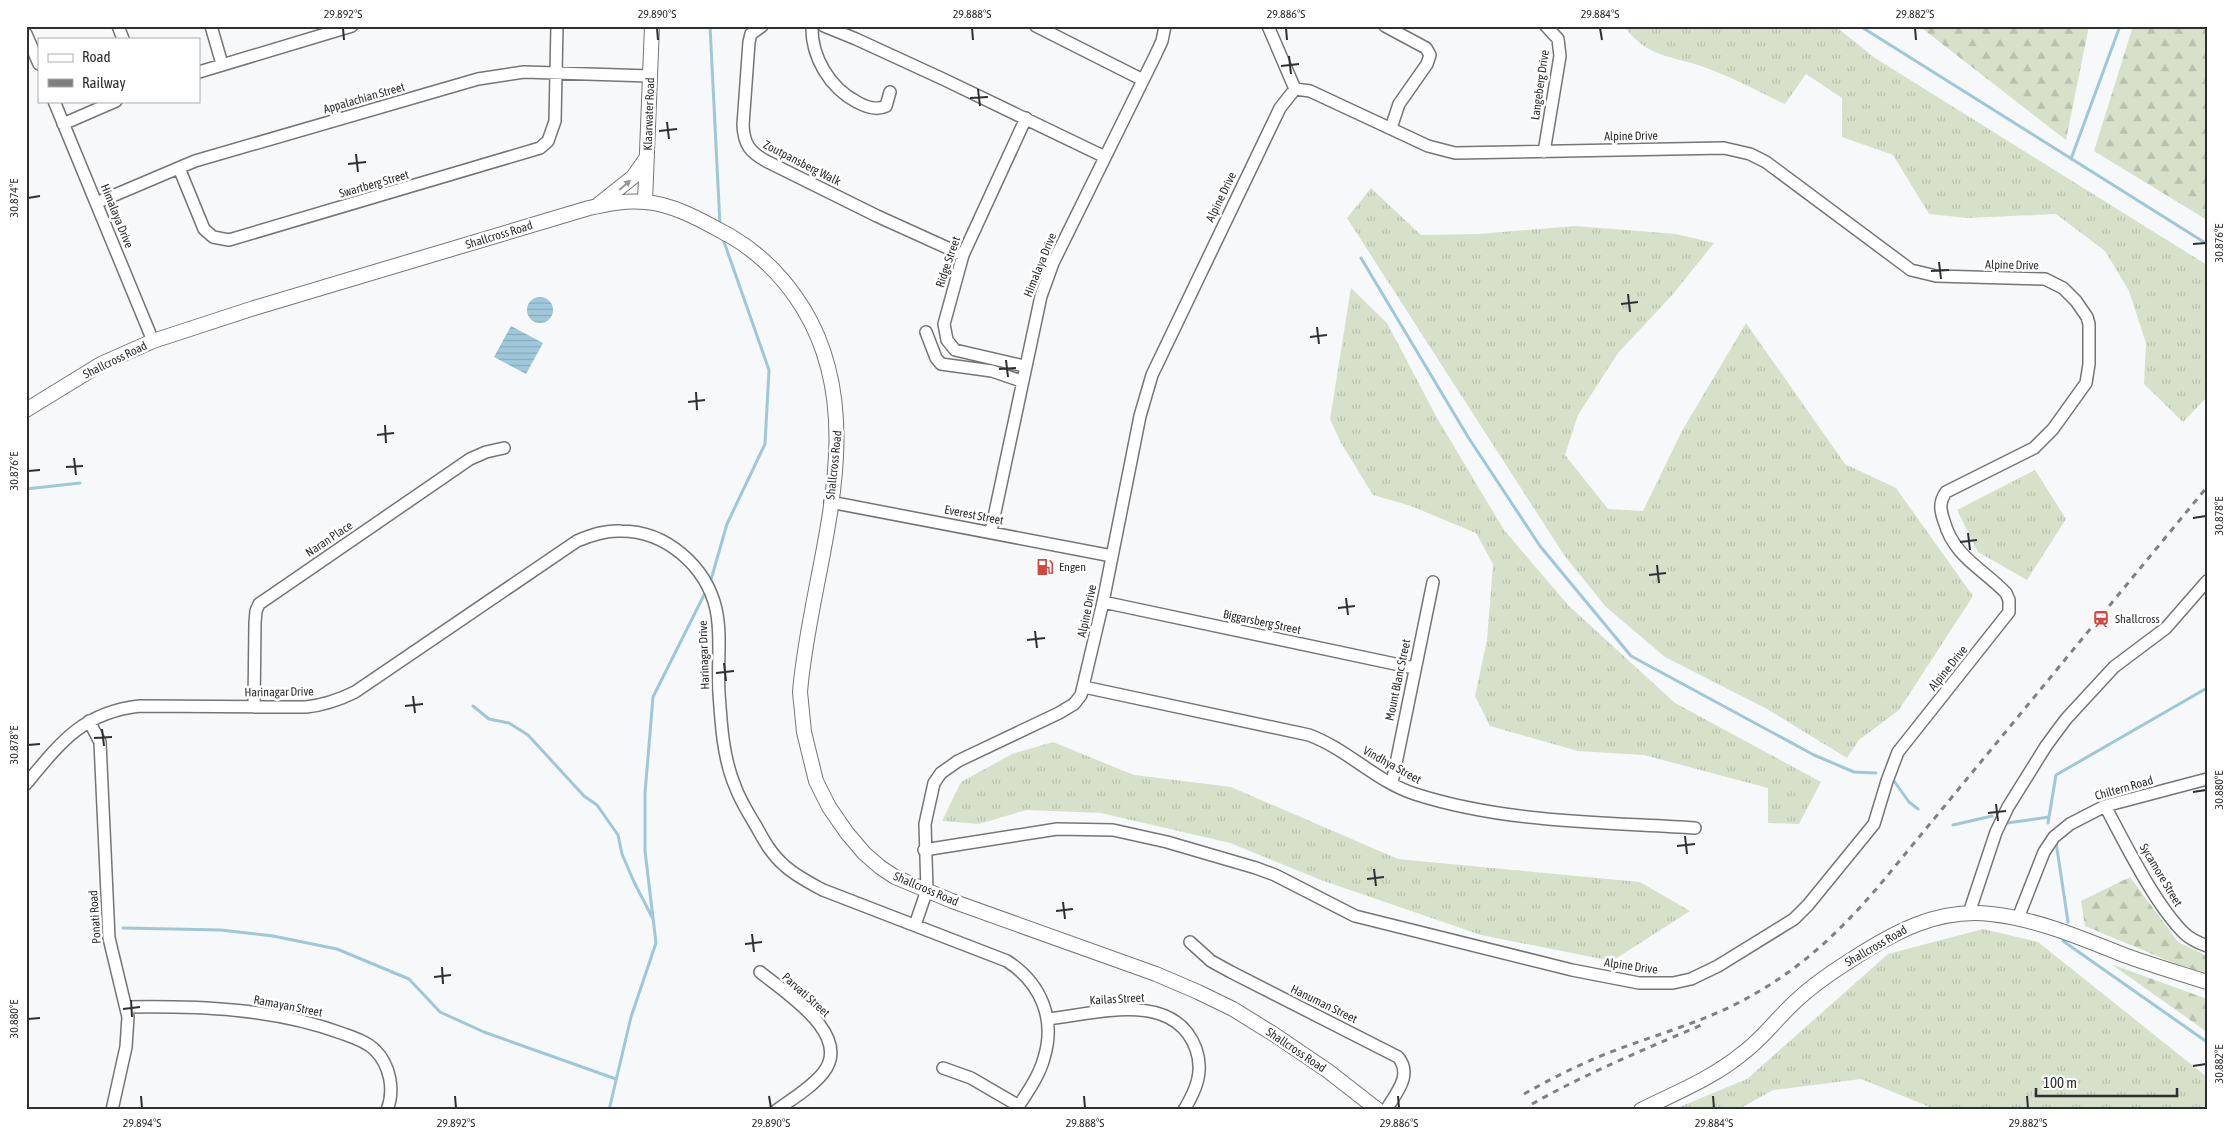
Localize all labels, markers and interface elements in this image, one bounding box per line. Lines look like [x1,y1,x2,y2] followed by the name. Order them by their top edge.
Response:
[324,7,362,21] text: 29.892°S
[638,7,676,21] text: 29.890°S
[953,7,991,21] text: 29.888°S
[1267,7,1305,21] text: 29.886°S
[1581,7,1619,21] text: 29.884°S
[1896,7,1934,21] text: 29.882°S
[38,38,200,102] legend
[82,48,111,65] text: Road
[1528,49,1552,121] street label: Langeberg Drive
[82,74,126,91] text: Railway
[641,77,657,151] street label: Klaarwater Road
[322,80,407,116] street label: Appalachian Street
[1604,129,1658,143] street label: Alpine Drive
[761,137,844,189] street label: Zoutpansberg Walk
[338,167,411,201] street label: Swartberg Street
[1203,170,1239,224] street label: Alpine Drive
[7,179,21,217] text: 30.874°E
[618,179,631,190] one-way arrow
[98,182,136,250] street label: Himalaya Drive
[464,218,534,252] street label: Shallcross Road
[2212,224,2226,262] text: 30.876°E
[1021,231,1059,299] street label: Himalaya Drive
[933,234,963,289] street label: Ridge Street
[1985,258,2039,272] street label: Alpine Drive
[81,339,149,381] street label: Shallcross Road
[823,430,845,500] street label: Shallcross Road
[7,452,21,490] text: 30.876°E
[2212,497,2226,535] text: 30.878°E
[943,502,1005,528] street label: Everest Street
[303,518,355,560] street label: Naran Place
[1035,557,1055,577] fuel station icon: Engen
[1059,560,1086,574] place label: Engen
[1075,583,1099,639] street label: Alpine Drive
[1222,607,1303,637] street label: Biggarsberg Street
[2091,609,2111,629] station icon: Shallcross
[2115,612,2160,626] place label: Shallcross
[696,620,712,690] street label: Harinagar Drive
[1383,637,1414,722] street label: Mount Blanc Street
[1926,643,1970,693] street label: Alpine Drive
[244,684,314,700] street label: Harinagar Drive
[7,726,21,764] text: 30.878°E
[1360,743,1424,787] street label: Vindhya Street
[2212,771,2226,809] text: 30.880°E
[2093,773,2155,803] street label: Chiltern Road
[2137,841,2186,909] street label: Sycamore Street
[891,869,961,909] street label: Shallcross Road
[86,890,104,944] street label: Ponati Road
[1842,923,1910,969] street label: Shallcross Road
[1603,955,1659,977] street label: Alpine Drive
[779,970,833,1020] street label: Parvati Street
[1288,982,1360,1026] street label: Hanuman Street
[1089,991,1145,1007] street label: Kailas Street
[252,992,324,1020] street label: Ramayan Street
[7,1000,21,1038] text: 30.880°E
[1263,1025,1329,1075] street label: Shallcross Road
[2212,1045,2226,1083] text: 30.882°E
[2036,1066,2177,1098] scale bar
[2043,1074,2077,1091] text: 100 m
[123,1116,161,1130] text: 29.894°S
[437,1116,475,1130] text: 29.892°S
[752,1116,790,1130] text: 29.890°S
[1066,1116,1104,1130] text: 29.888°S
[1380,1116,1418,1130] text: 29.886°S
[1695,1116,1733,1130] text: 29.884°S
[2009,1116,2047,1130] text: 29.882°S

